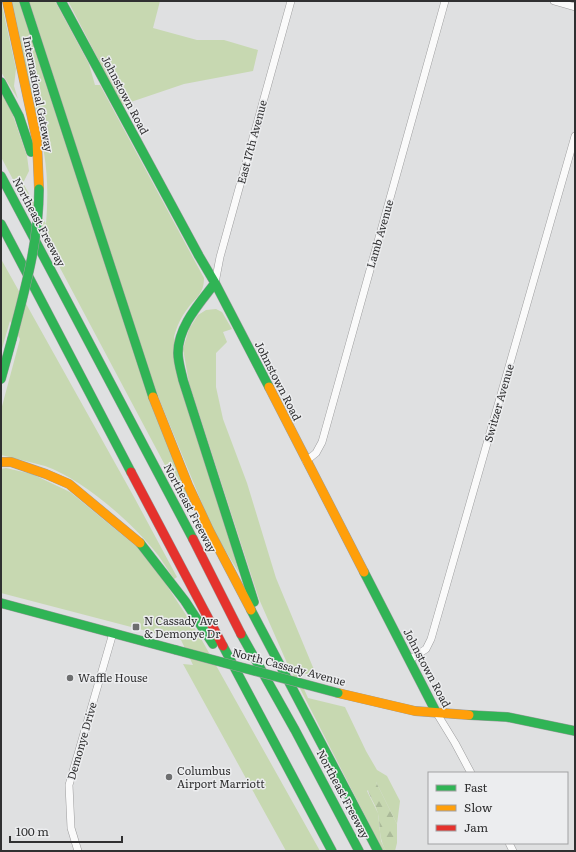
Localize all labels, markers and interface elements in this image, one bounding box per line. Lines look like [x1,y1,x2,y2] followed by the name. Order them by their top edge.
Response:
[20,34,58,154] street label: International Gateway
[98,52,154,137] street label: Johnstown Road
[232,98,270,186] street label: East 17th Avenue
[10,174,70,269] street label: Northeast Freeway
[362,197,397,270] street label: Lamb Avenue
[252,338,306,423] street label: Johnstown Road
[479,361,517,444] street label: Switzer Avenue
[161,460,221,555] street label: Northeast Freeway
[144,612,221,641] place label: N Cassady Ave & Demonye Dr
[131,622,141,632] marker: N Cassady Ave & Demonye Dr
[400,625,456,710] street label: Johnstown Road
[231,643,348,689] street label: North Cassady Avenue
[78,669,148,685] place label: Waffle House
[65,673,75,683] marker: Waffle House
[62,700,100,782] street label: Demonye Drive
[314,746,374,841] street label: Northeast Freeway
[177,762,265,791] place label: Columbus Airport Marriott
[164,772,174,782] marker: Columbus Airport Marriott
[428,772,568,844] legend
[464,778,488,796] text: Fast
[464,798,493,816] text: Slow
[10,818,122,844] scale bar
[464,818,489,836] text: Jam
[16,822,49,840] text: 100 m

